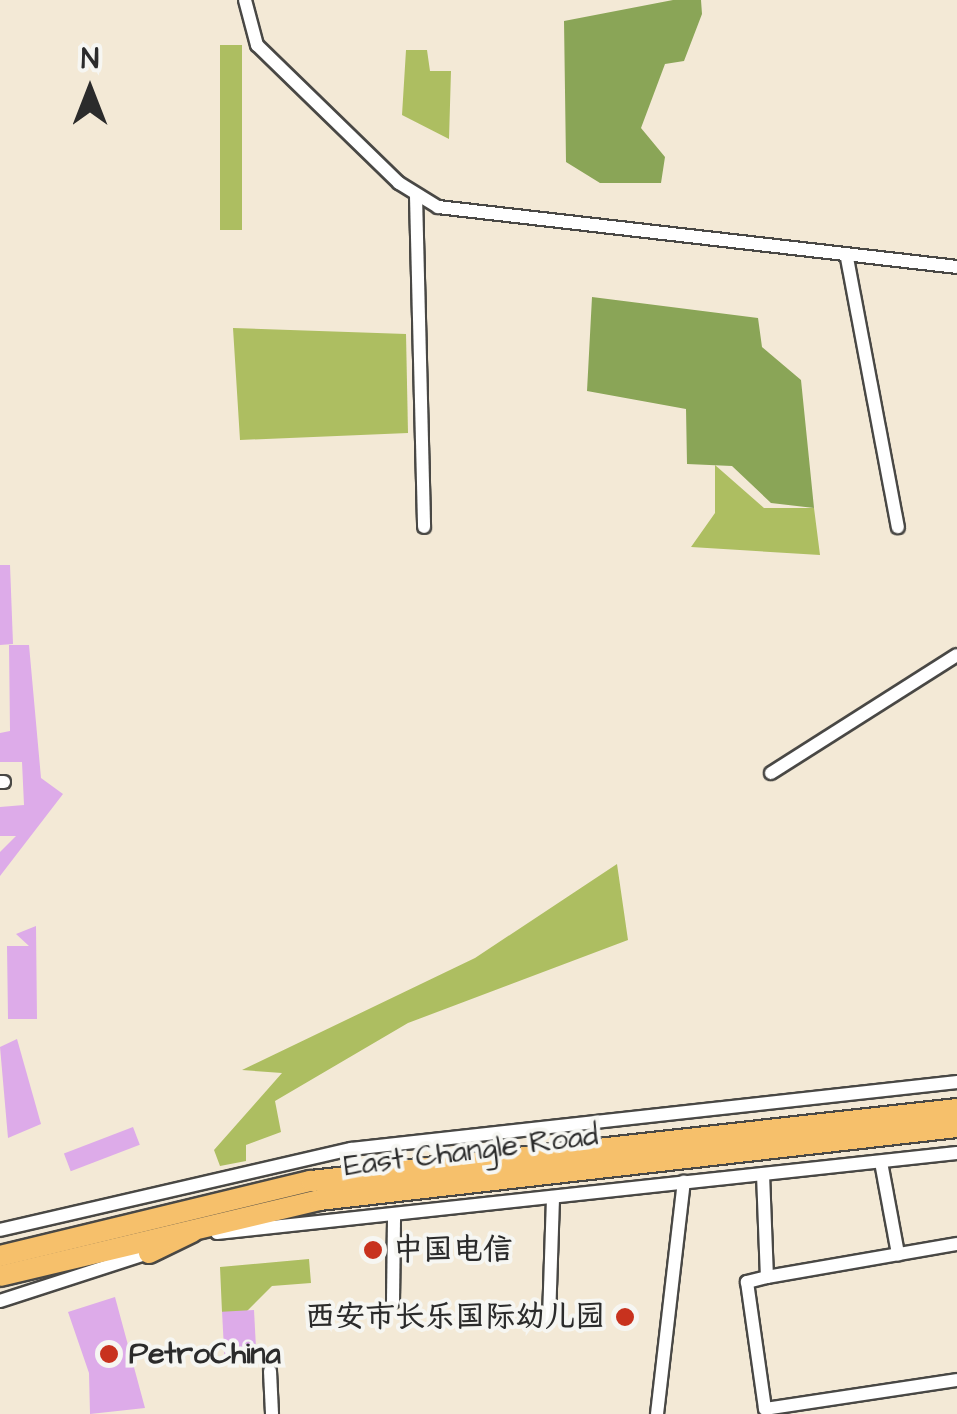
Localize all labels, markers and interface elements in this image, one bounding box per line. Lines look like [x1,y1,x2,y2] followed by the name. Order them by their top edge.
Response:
[40,40,140,140] north arrow
[81,40,99,79] text: N
[342,1118,600,1184] street label: East Changle Road
[393,1232,513,1268] place label: 中国电信
[362,1239,384,1261] marker: 中国电信
[305,1299,605,1335] place label: 西安市长乐国际幼儿园
[614,1306,636,1328] marker: 西安市长乐国际幼儿园
[129,1336,281,1372] place label: PetroChina
[98,1343,120,1365] marker: PetroChina

